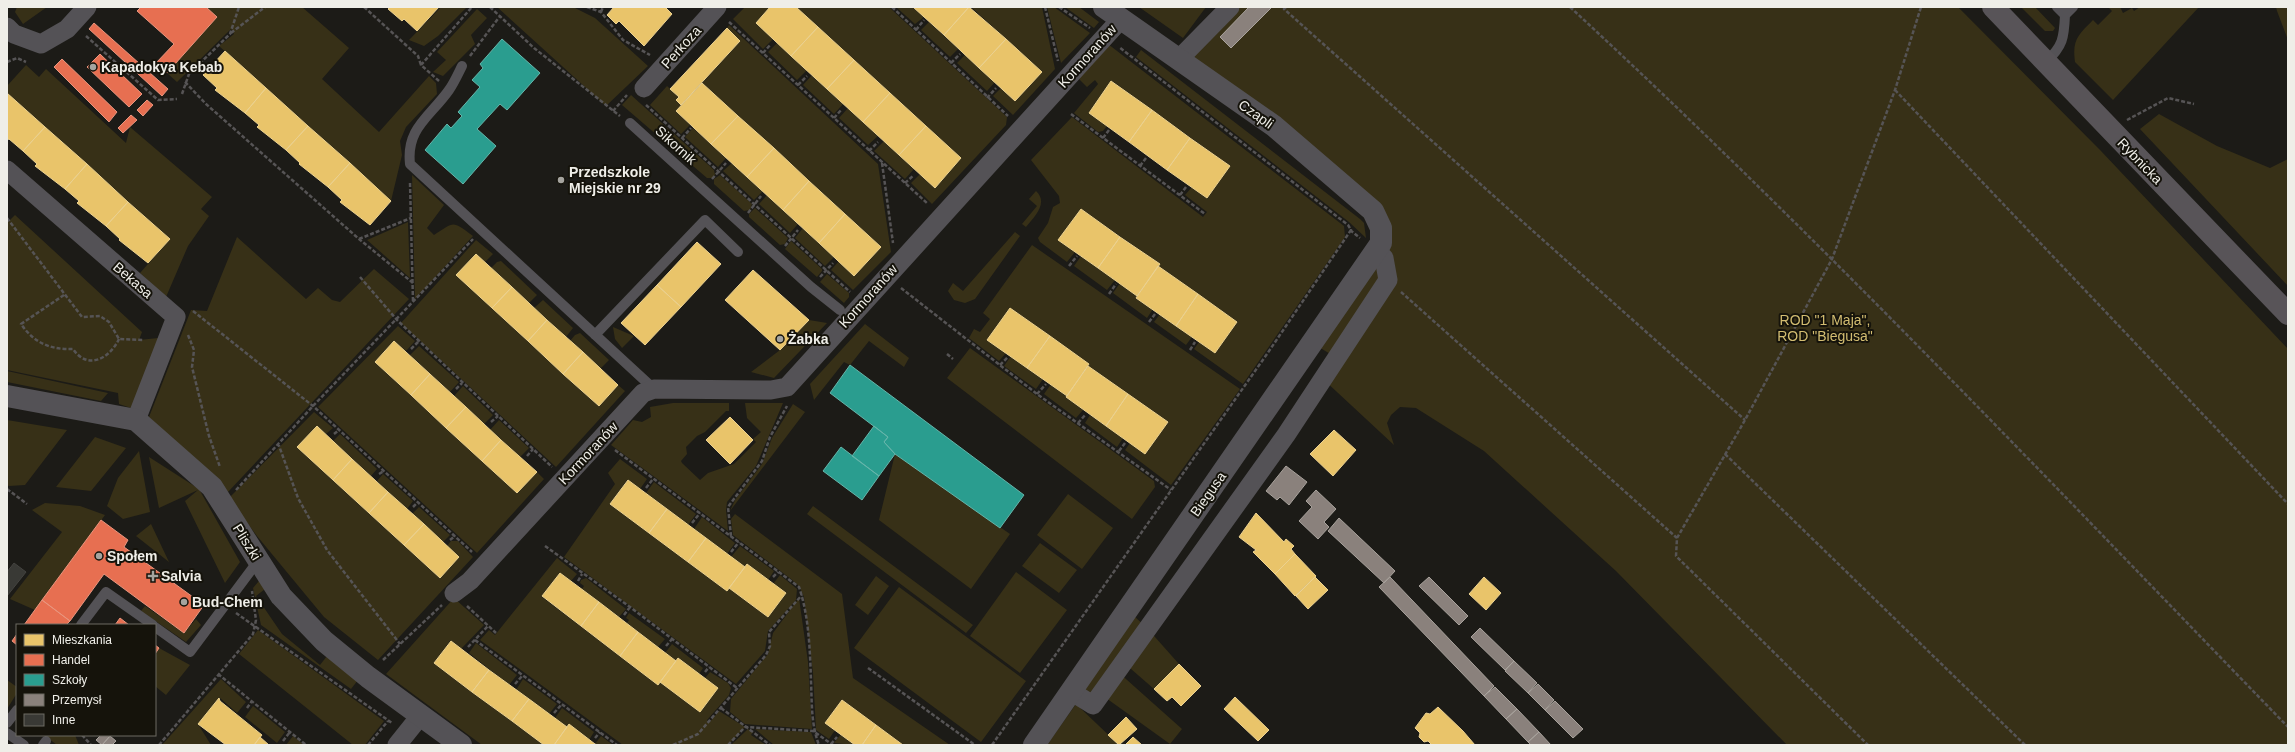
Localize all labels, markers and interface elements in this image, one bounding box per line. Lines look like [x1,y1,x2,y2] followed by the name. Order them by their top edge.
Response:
[1054,20,1120,91] street label: Kormoranów
[658,22,704,71] street label: Perkoza
[101,59,222,75] place label: Kapadokya Kebab
[88,62,98,72] marker: Kapadokya Kebab
[1235,96,1277,132] street label: Czapli
[652,122,701,168] street label: Sikornik
[2114,135,2166,187] street label: Rybnicka
[569,164,661,196] place label: Przedszkole Miejskie nr 29
[556,175,566,185] marker: Przedszkole Miejskie nr 29
[110,259,156,301] street label: Bekasa
[835,260,901,331] street label: Kormoranów
[1777,312,1873,344] park label: ROD "1 Maja", ROD "Biegusa"
[788,331,829,347] place label: Żabka
[775,334,785,344] marker: Żabka
[555,418,622,487] street label: Kormoranów
[1187,469,1229,519] street label: Biegusa
[230,521,264,563] street label: Pliszki
[107,548,158,564] place label: Społem
[94,551,104,561] marker: Społem
[161,568,202,584] place label: Salvia
[148,571,158,581] marker: Salvia
[192,594,263,610] place label: Bud-Chem
[179,597,189,607] marker: Bud-Chem
[16,624,156,736] legend
[52,633,112,647] text: Mieszkania
[52,653,90,667] text: Handel
[52,673,87,687] text: Szkoły
[52,693,102,707] text: Przemysł
[52,713,76,727] text: Inne

